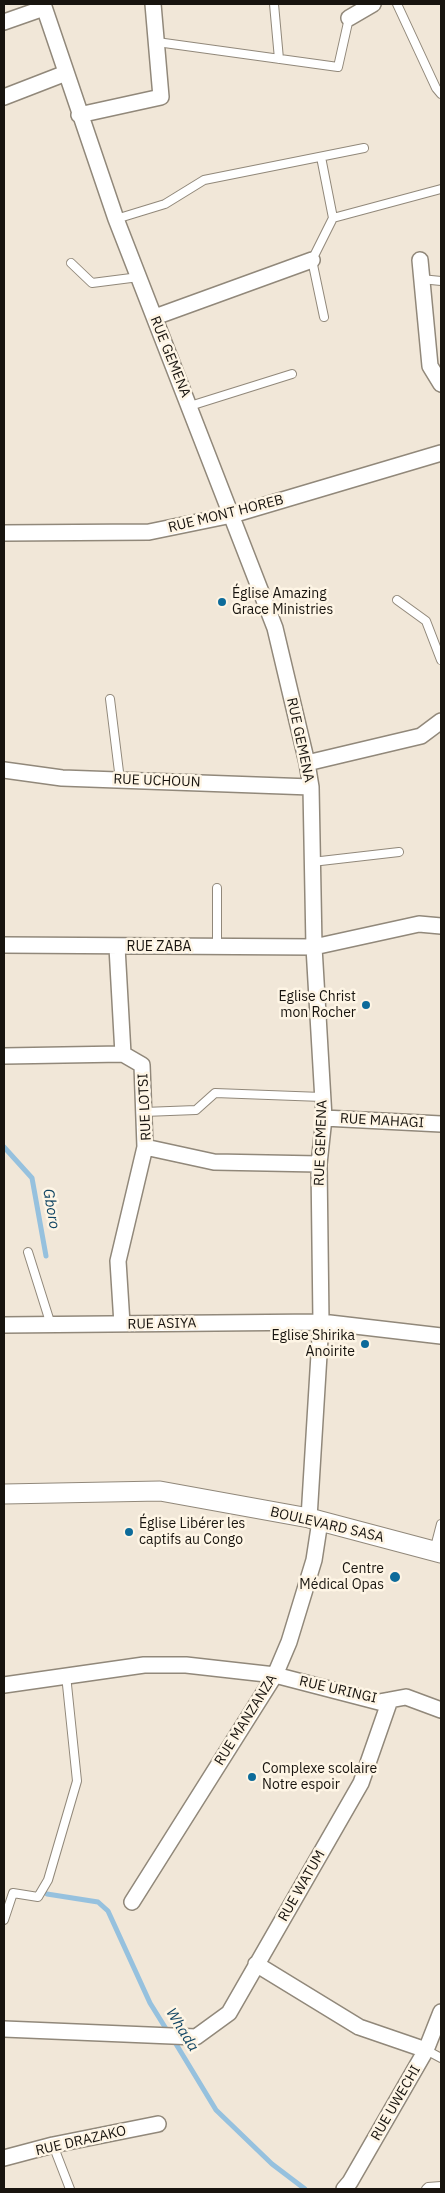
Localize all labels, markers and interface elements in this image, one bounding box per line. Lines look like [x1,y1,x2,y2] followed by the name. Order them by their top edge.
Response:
[146,314,194,400] street label: RUE GEMENA
[167,492,285,536] street label: RUE MONT HOREB
[232,586,333,618] place label: Église Amazing Grace Ministries
[216,596,228,608] marker: Église Amazing Grace Ministries
[283,696,317,784] street label: RUE GEMENA
[113,771,201,791] street label: RUE UCHOUN
[127,939,191,955] street label: RUE ZABA
[278,989,356,1022] place label: Eglise Christ mon Rocher
[360,999,372,1011] marker: Eglise Christ mon Rocher
[135,1073,155,1141] street label: RUE LOTSI
[311,1100,331,1186] street label: RUE GEMENA
[340,1110,424,1132] street label: RUE MAHAGI
[39,1188,63,1230] water label: Gboro
[127,1315,197,1333] street label: RUE ASIYA
[271,1328,355,1360] place label: Eglise Shirika Anoirite
[359,1338,371,1350] marker: Eglise Shirika Anoirite
[268,1504,386,1546] street label: BOULEVARD SASA
[139,1516,245,1548] place label: Église Libérer les captifs au Congo
[123,1526,135,1538] marker: Église Libérer les captifs au Congo
[299,1561,384,1594] place label: Centre Médical Opas
[388,1570,402,1584] marker: Centre Médical Opas
[211,1671,281,1769] street label: RUE MANZANZA
[298,1673,378,1707] street label: RUE URINGI
[262,1761,377,1794] place label: Complexe scolaire Notre espoir
[246,1771,258,1783] marker: Complexe scolaire Notre espoir
[275,1848,329,1924] street label: RUE WATUM
[162,2005,202,2055] water label: Whada
[368,2062,424,2144] street label: RUE UWECHI
[34,2122,128,2160] street label: RUE DRAZAKO

